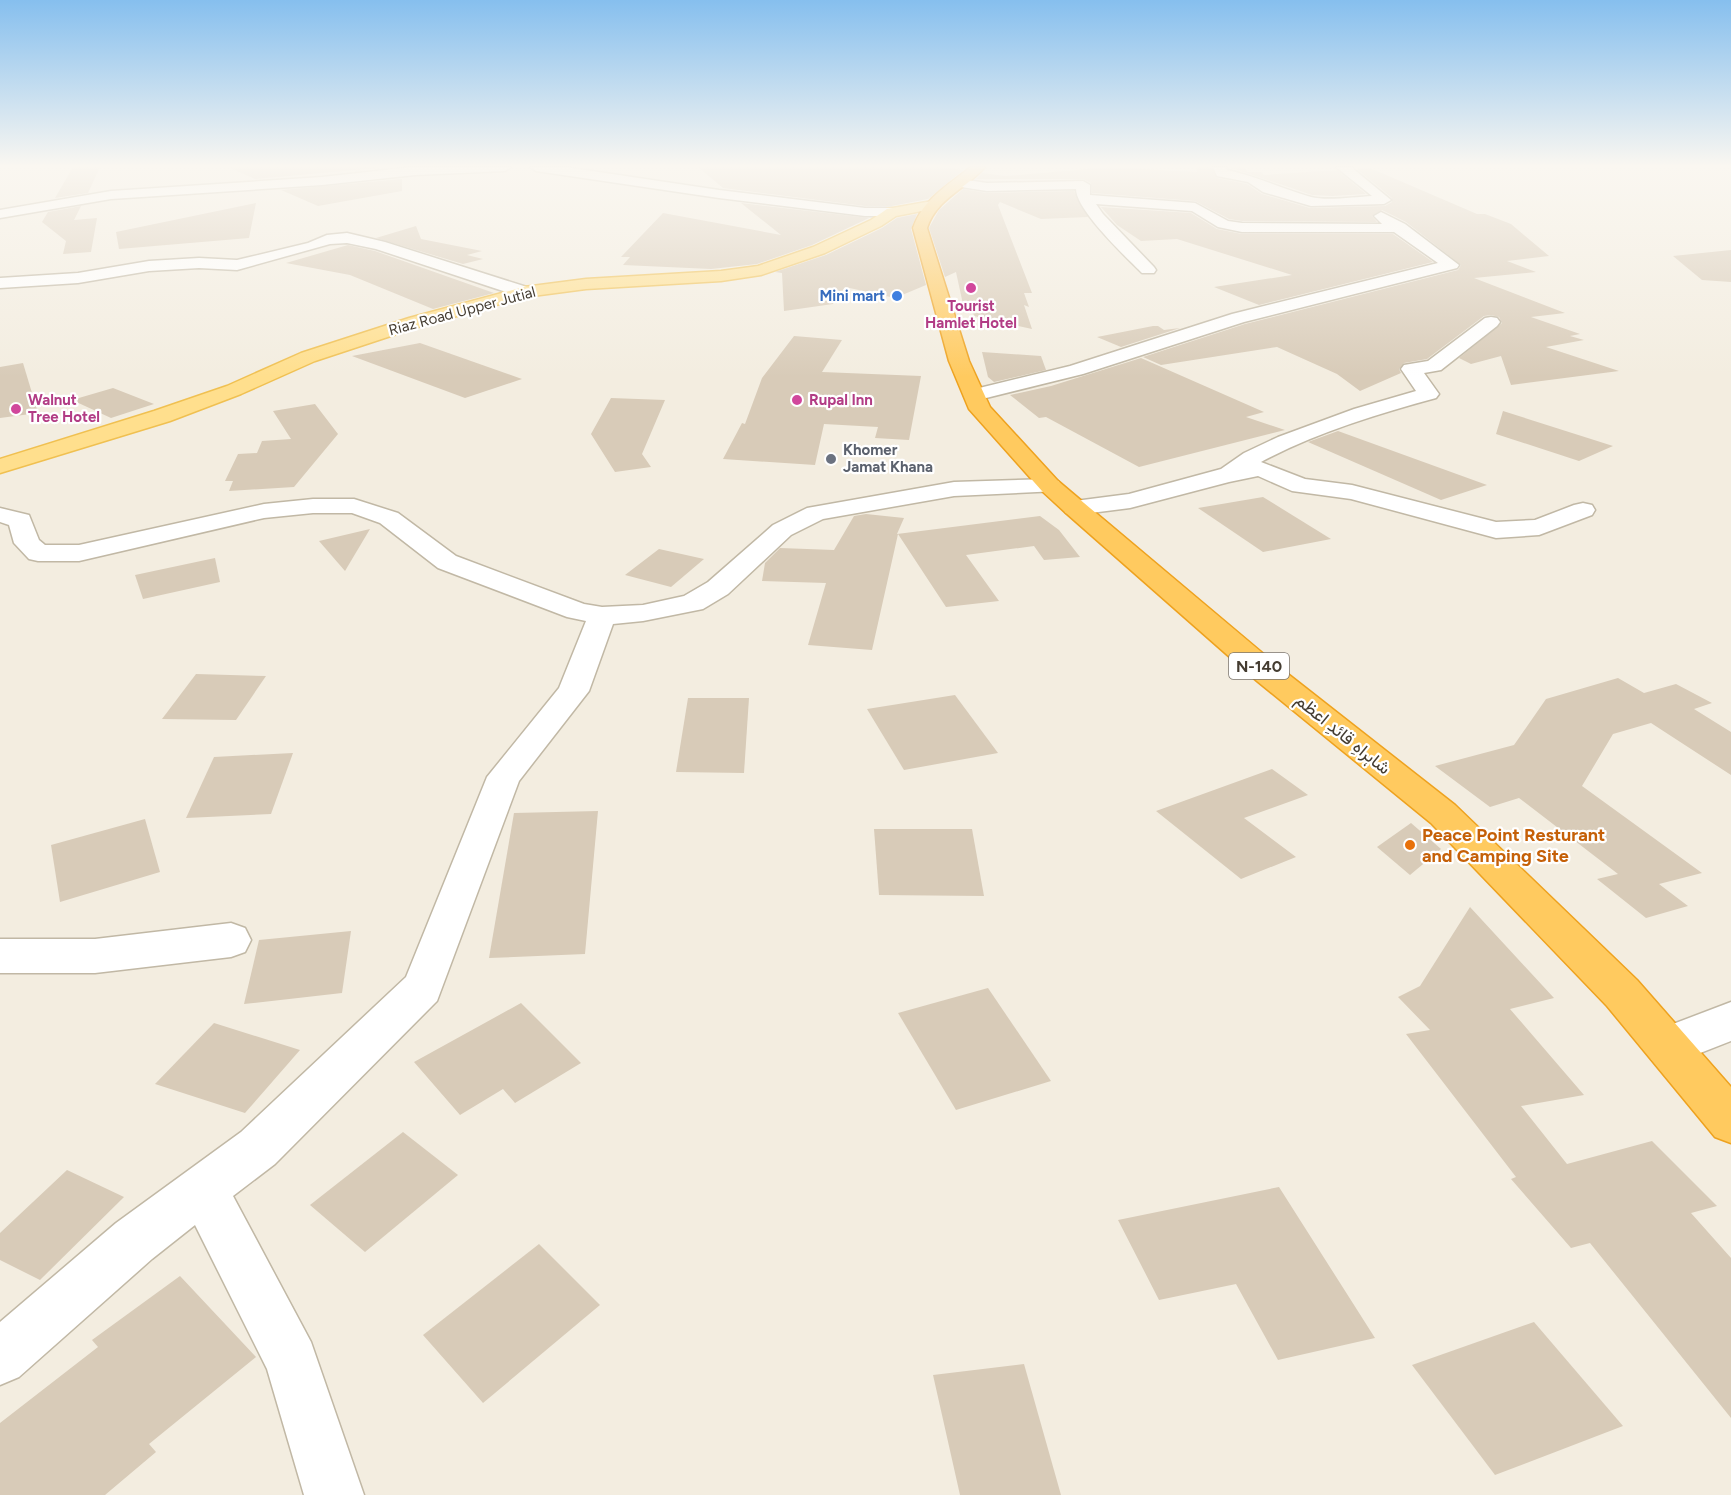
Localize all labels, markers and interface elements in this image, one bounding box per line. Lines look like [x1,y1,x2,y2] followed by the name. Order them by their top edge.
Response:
[964,281,978,295] marker: Tourist Hamlet Hotel
[387,283,537,339] street label: Riaz Road Upper Jutial
[819,287,885,305] place label: Mini mart
[890,289,904,303] marker: Mini mart
[925,297,1017,332] place label: Tourist Hamlet Hotel
[28,391,100,426] place label: Walnut Tree Hotel
[809,391,873,409] place label: Rupal Inn
[790,393,804,407] marker: Rupal Inn
[9,402,23,416] marker: Walnut Tree Hotel
[843,441,933,476] place label: Khomer Jamat Khana
[824,452,838,466] marker: Khomer Jamat Khana
[1229,653,1289,679] road number: N-140
[1290,689,1395,780] street label: شاہراہِ قائدِ اعظم
[1422,824,1605,867] place label: Peace Point Resturant and Camping Site
[1403,838,1417,852] marker: Peace Point Resturant and Camping Site

